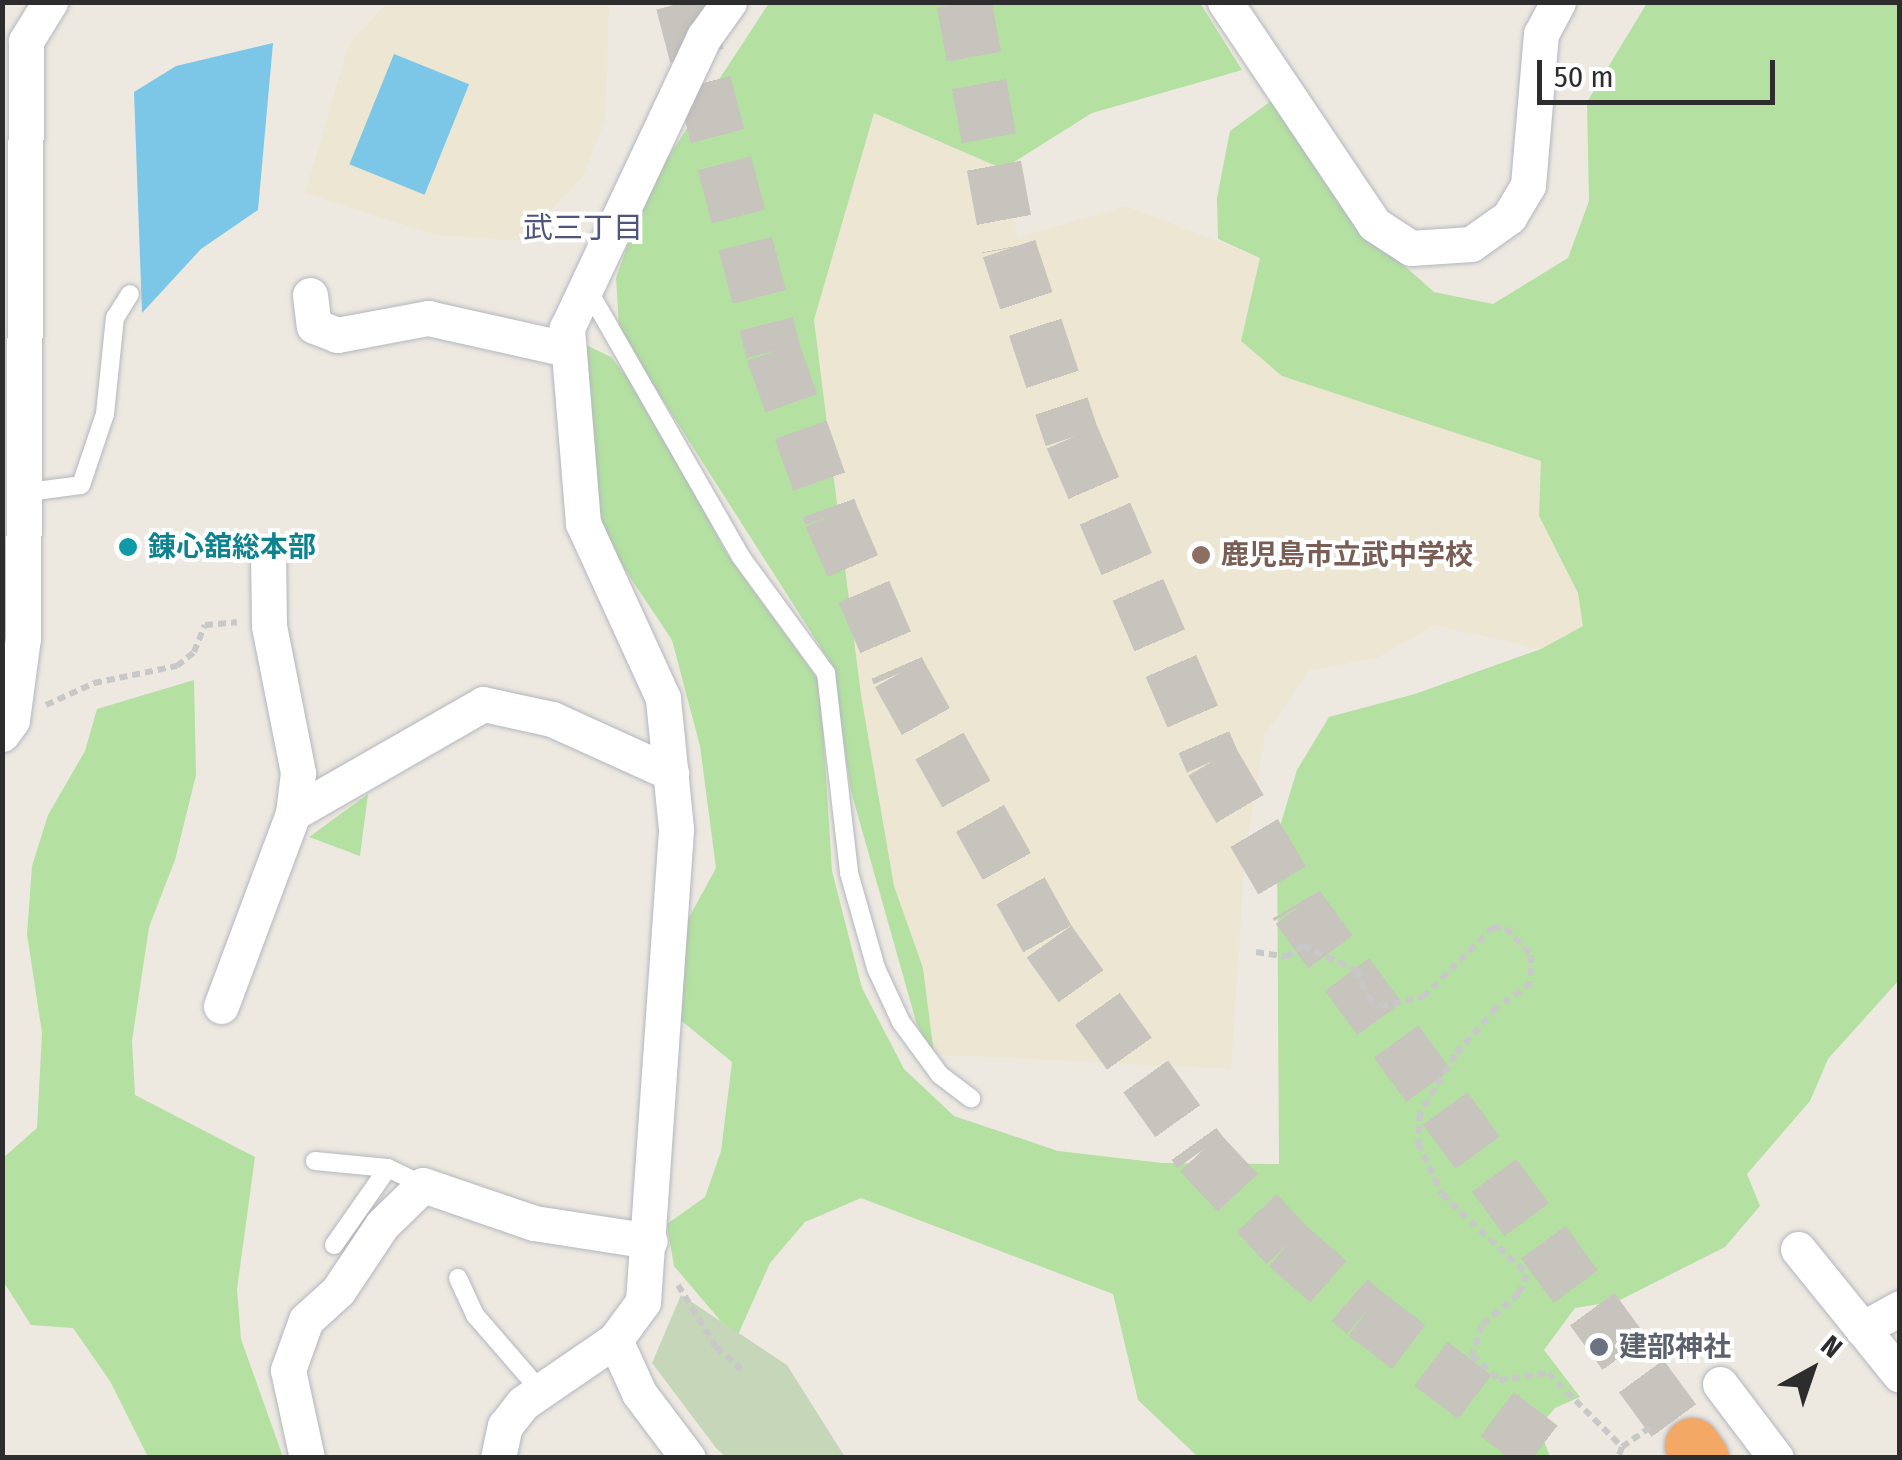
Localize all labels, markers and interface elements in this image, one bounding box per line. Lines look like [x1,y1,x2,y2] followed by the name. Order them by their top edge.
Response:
[1542,40,1780,102] scale bar
[1554,59,1614,95] text: 50 m
[523,210,643,246] district label: 武三丁目
[148,530,316,564] place label: 錬心舘総本部
[117,536,139,558] marker: 錬心舘総本部
[1221,538,1473,572] place label: 鹿児島市立武中学校
[1190,544,1212,566] marker: 鹿児島市立武中学校
[1762,1320,1862,1420] north arrow
[1815,1329,1849,1365] text: N
[1619,1330,1731,1364] place label: 建部神社
[1588,1336,1610,1358] marker: 建部神社

